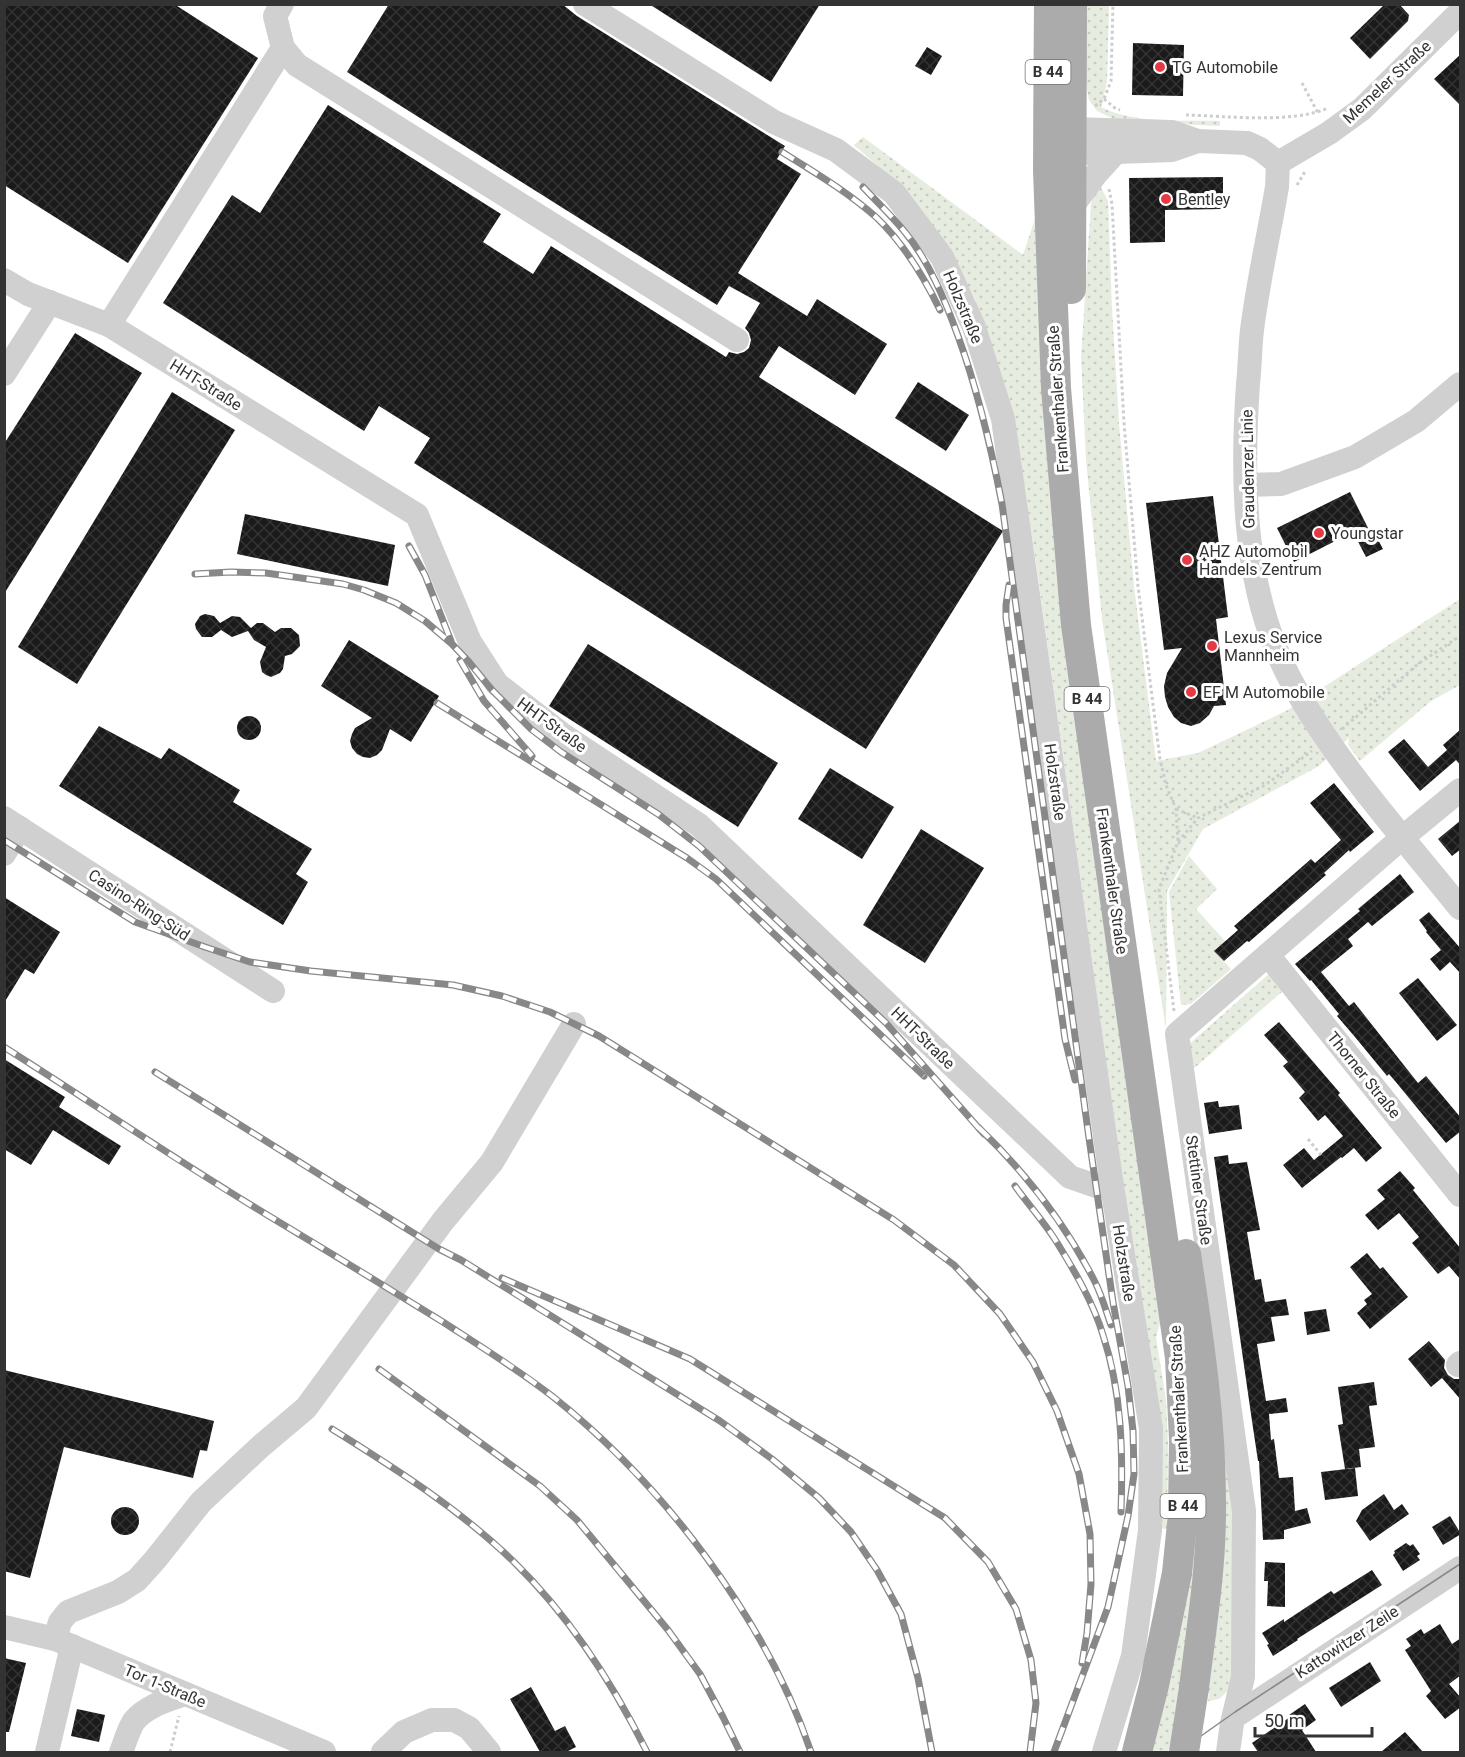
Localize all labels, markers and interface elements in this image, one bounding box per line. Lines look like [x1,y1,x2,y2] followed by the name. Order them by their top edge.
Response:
[1339,36,1435,128] street label: Memeler Straße
[1172,58,1278,77] place label: TG Automobile
[1026,60,1070,84] road number: B 44
[1153,60,1167,74] marker: TG Automobile
[1178,190,1231,209] place label: Bentley
[1159,192,1173,206] marker: Bentley
[939,268,987,346] street label: Holzstraße
[1043,325,1073,473] street label: Frankenthaler Straße
[166,355,246,415] street label: HHT-Straße
[1237,409,1259,529] street label: Graudenzer Linie
[1331,524,1404,543] place label: Youngstar
[1312,526,1326,540] marker: Youngstar
[1199,542,1322,579] place label: AHZ Automobil Handels Zentrum
[1180,553,1194,567] marker: AHZ Automobil Handels Zentrum
[1224,628,1322,665] place label: Lexus Service Mannheim
[1205,639,1219,653] marker: Lexus Service Mannheim
[1203,683,1325,702] place label: EF M Automobile
[1184,685,1198,699] marker: EF M Automobile
[1064,687,1110,711] road number: B 44
[514,693,590,757] street label: HHT-Straße
[1040,742,1070,822] street label: Holzstraße
[1092,807,1132,955] street label: Frankenthaler Straße
[85,865,193,945] street label: Casino-Ring-Süd
[887,1003,959,1073] street label: HHT-Straße
[1323,1028,1405,1122] street label: Thorner Straße
[1182,1134,1216,1246] street label: Stettiner Straße
[1109,1223,1139,1303] street label: Holzstraße
[1166,1325,1192,1473] street label: Frankenthaler Straße
[1160,1494,1206,1518] road number: B 44
[1292,1602,1402,1682] street label: Kattowitzer Zeile
[121,1660,209,1712] street label: Tor 1-Straße
[1255,1700,1372,1738] scale bar
[1264,1710,1304,1731] text: 50 m

